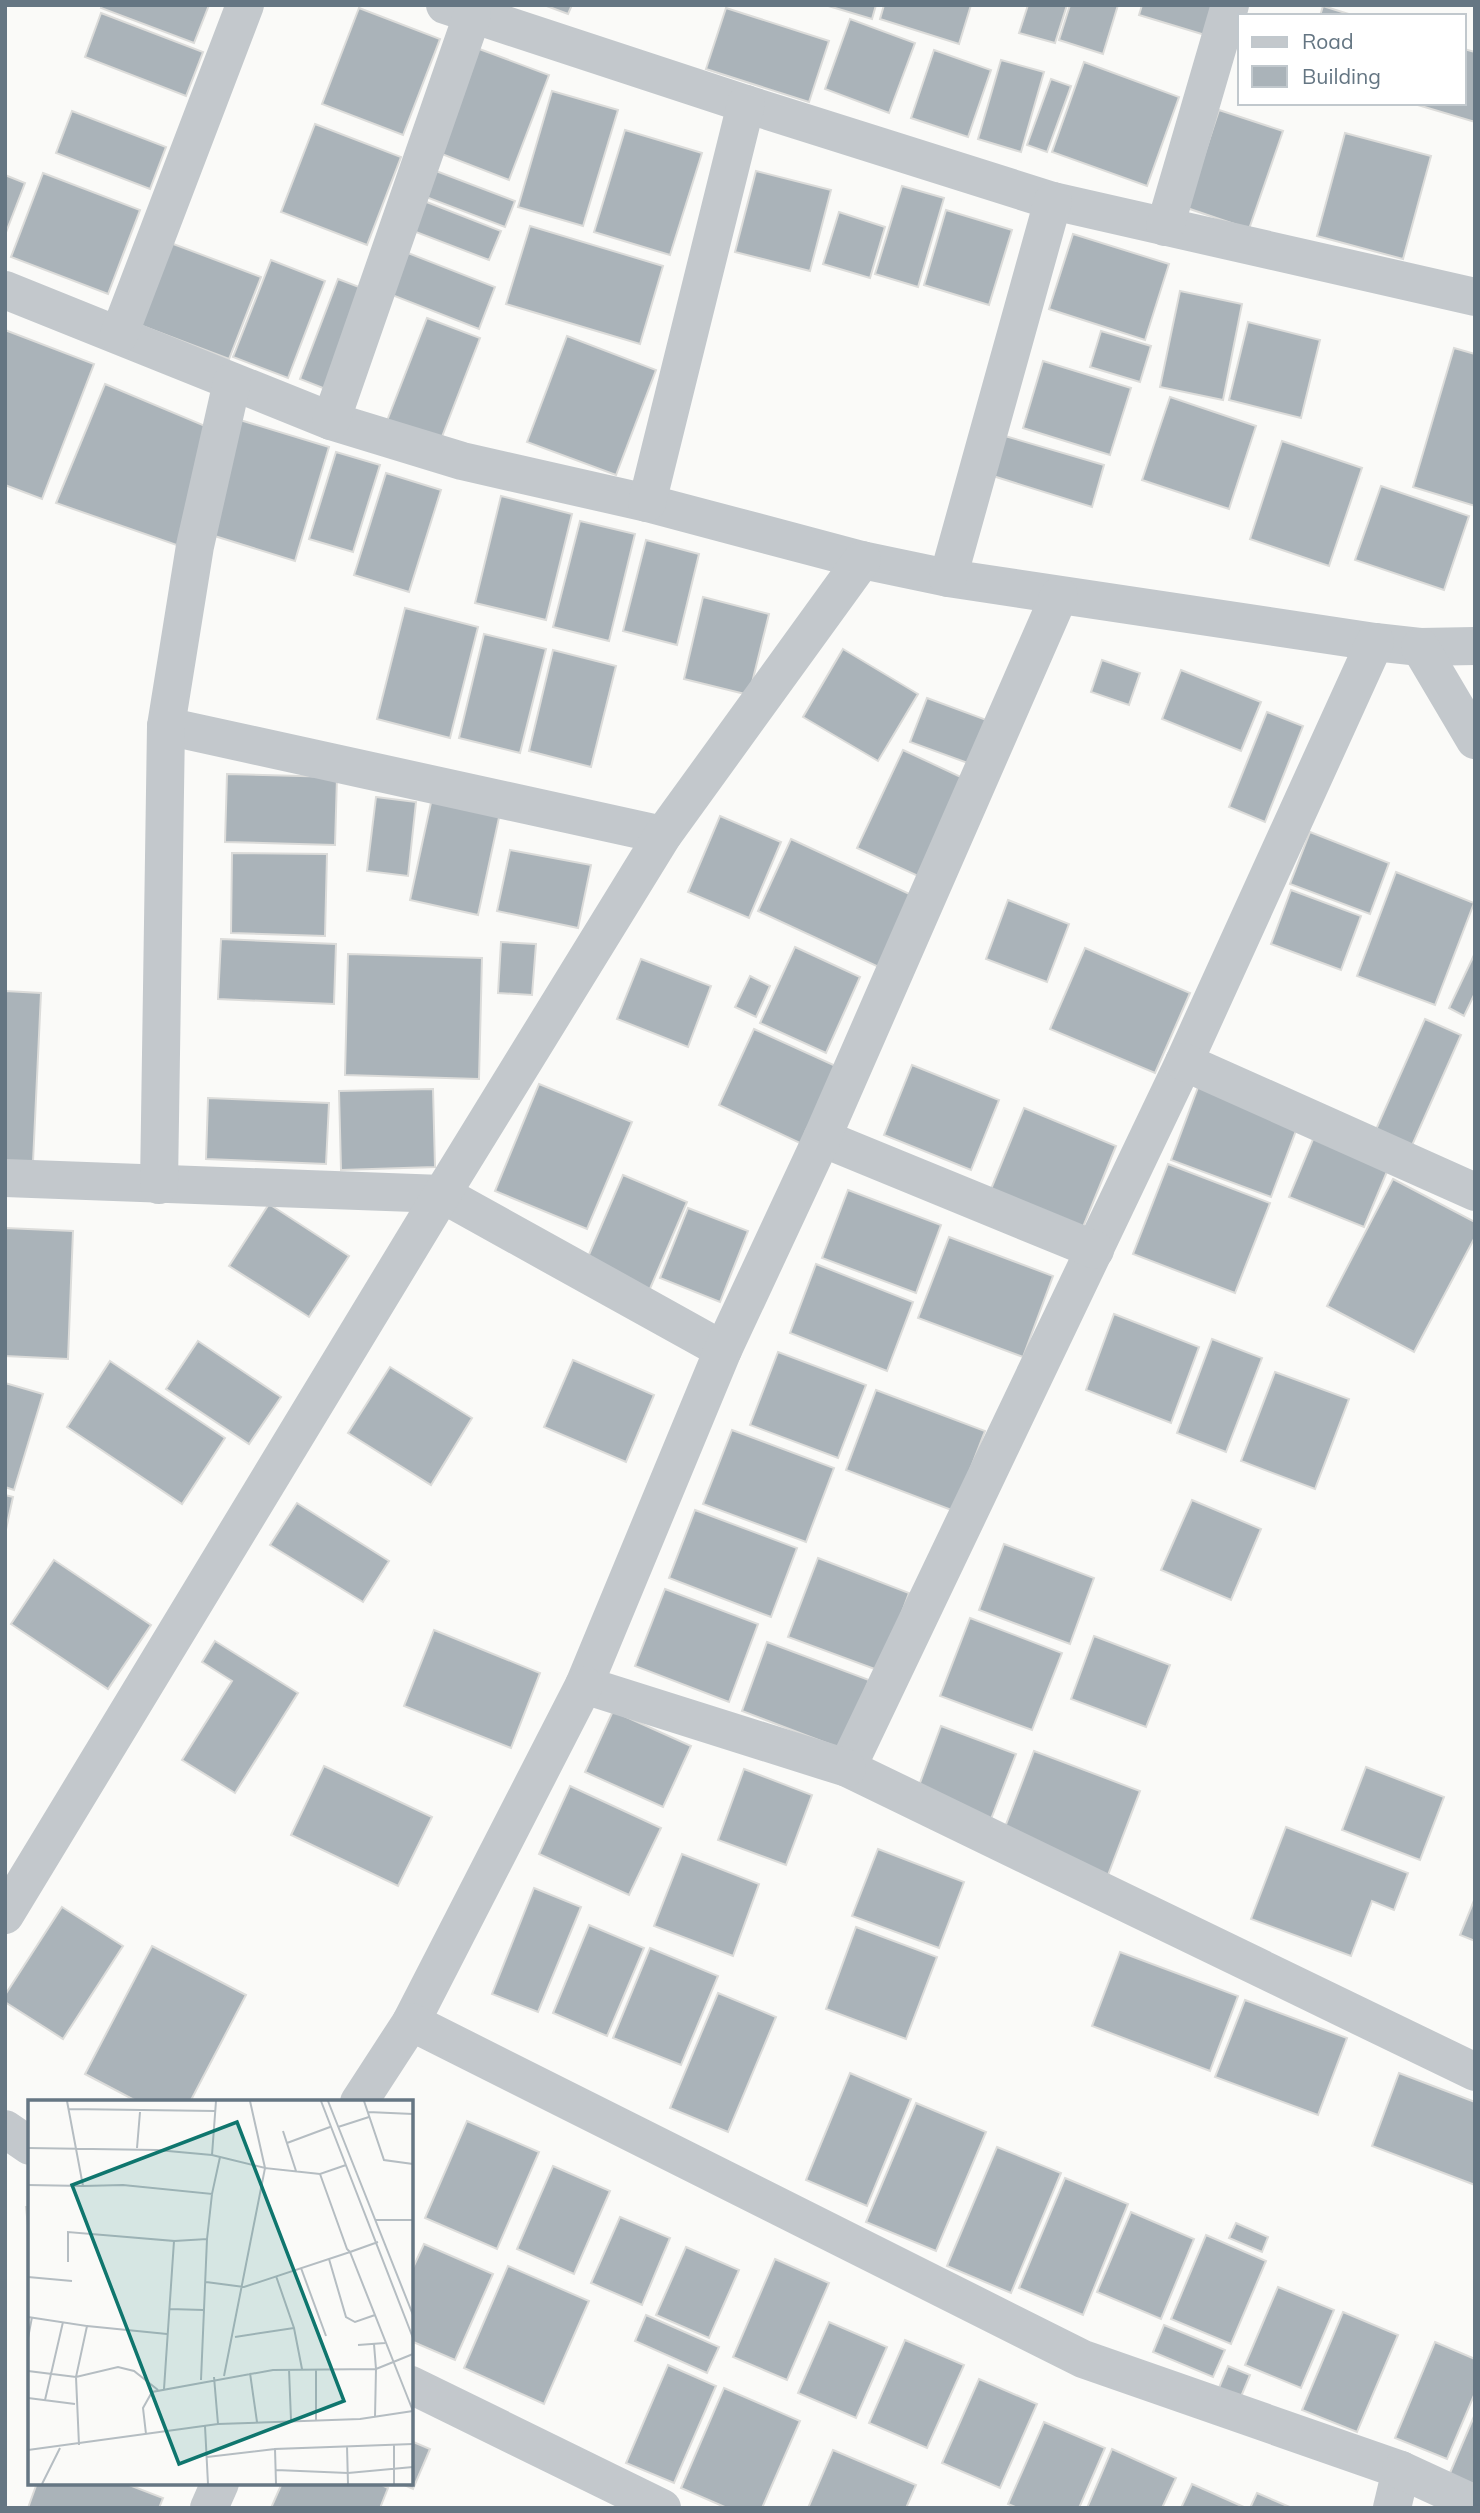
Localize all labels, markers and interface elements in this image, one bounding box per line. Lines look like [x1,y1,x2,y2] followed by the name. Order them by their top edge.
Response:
[1238,14,1466,105] legend
[1302,28,1353,54] text: Road
[1302,63,1381,89] text: Building
[28,2100,413,2485] inset map

